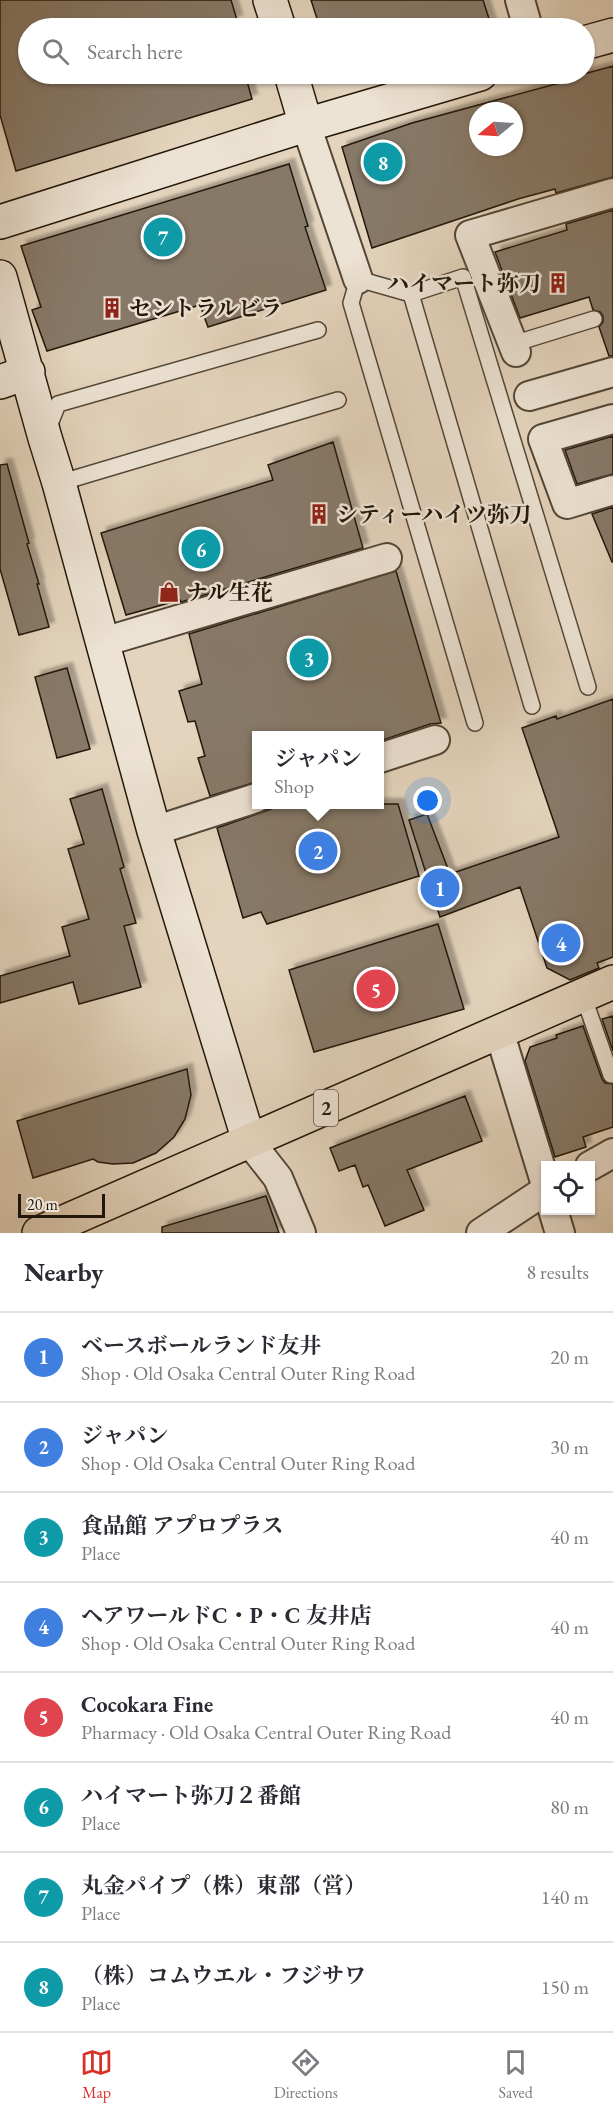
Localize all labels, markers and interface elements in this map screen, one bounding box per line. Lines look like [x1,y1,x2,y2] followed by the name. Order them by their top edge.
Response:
[18,18,595,84] search box
[39,35,72,68] icon: search
[87,37,182,66] text: Search here
[469,102,523,156] north arrow
[364,140,403,184] pin: 8
[144,214,182,260] pin: 7
[387,269,541,298] place label: ハイマート弥刀
[546,271,570,295] building icon: ハイマート弥刀
[129,294,282,323] place label: セントラルビラ
[100,296,124,320] building icon: セントラルビラ
[336,500,531,529] place label: シティーハイツ弥刀
[307,502,331,526] building icon: シティーハイツ弥刀
[182,526,220,572] pin: 6
[186,578,273,607] place label: ナル生花
[157,580,181,604] shop icon: ナル生花
[290,636,328,680] pin: 3
[252,731,384,809] popup
[274,744,362,773] text: ジャパン
[274,773,314,799] text: Shop
[413,786,442,815] your location
[298,828,338,874] pin: 2
[420,866,460,910] pin: 1
[542,920,580,966] pin: 4
[356,966,395,1012] pin: 5
[314,1090,338,1126] road number: 2
[541,1161,595,1215] map controls
[541,1161,595,1215] button: locate
[18,1191,105,1218] scale bar
[27,1194,58,1215] text: 20 m
[24,1255,104,1289] text: Nearby
[526,1259,589,1285] text: 8 results
[81,1331,321,1360] text: ベースボールランド友井
[38,1344,49,1370] text: 1
[550,1344,589,1370] text: 20 m
[81,1360,415,1386] text: Shop · Old Osaka Central Outer Ring Road
[81,1421,169,1450] text: ジャパン
[38,1434,49,1460] text: 2
[550,1434,589,1460] text: 30 m
[81,1450,415,1476] text: Shop · Old Osaka Central Outer Ring Road
[81,1511,284,1540] text: 食品館 アプロプラス
[38,1524,49,1550] text: 3
[550,1524,589,1550] text: 40 m
[81,1540,120,1566] text: Place
[81,1601,372,1630] text: ヘアワールドC・P・C 友井店
[38,1614,49,1640] text: 4
[550,1614,589,1640] text: 40 m
[81,1630,415,1656] text: Shop · Old Osaka Central Outer Ring Road
[81,1690,213,1719] text: Cocokara Fine
[38,1704,49,1730] text: 5
[550,1704,589,1730] text: 40 m
[81,1719,451,1745] text: Pharmacy · Old Osaka Central Outer Ring Road
[81,1781,301,1810] text: ハイマート弥刀２番館
[38,1794,49,1820] text: 6
[550,1794,589,1820] text: 80 m
[81,1810,120,1836] text: Place
[81,1871,366,1900] text: 丸金パイプ（株）東部（営）
[38,1884,49,1910] text: 7
[541,1884,589,1910] text: 140 m
[81,1900,120,1926] text: Place
[81,1961,366,1990] text: （株）コムウエル・フジサワ
[38,1974,49,2000] text: 8
[541,1974,589,2000] text: 150 m
[81,1990,120,2016] text: Place
[80,2046,113,2103] tab: Map
[274,2046,338,2103] tab: Directions
[498,2046,533,2103] tab: Saved

